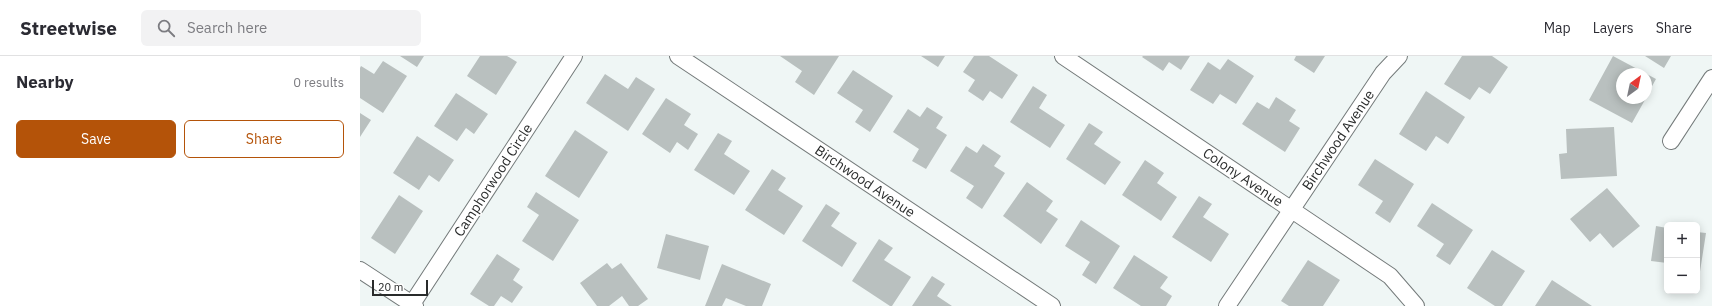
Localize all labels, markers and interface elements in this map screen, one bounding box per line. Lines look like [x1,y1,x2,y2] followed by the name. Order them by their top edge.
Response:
[141,10,421,46] search box
[20,16,117,40] text: Streetwise
[155,17,177,39] icon: search
[187,18,267,37] text: Search here
[1544,19,1571,37] text: Map
[1593,19,1634,37] text: Layers
[1656,19,1692,37] text: Share
[1616,68,1652,104] north arrow
[16,71,74,93] text: Nearby
[293,74,344,91] text: 0 results
[1298,86,1378,194] street label: Birchwood Avenue
[16,120,176,158] button: Save
[184,120,344,158] button: Share
[450,120,536,240] street label: Camphorwood Circle
[811,141,919,221] street label: Birchwood Avenue
[1199,144,1287,211] street label: Colony Avenue
[1664,222,1700,294] map controls
[1664,222,1700,258] button: +
[1664,258,1700,294] button: −
[372,278,428,297] scale bar
[378,280,403,294] text: 20 m

